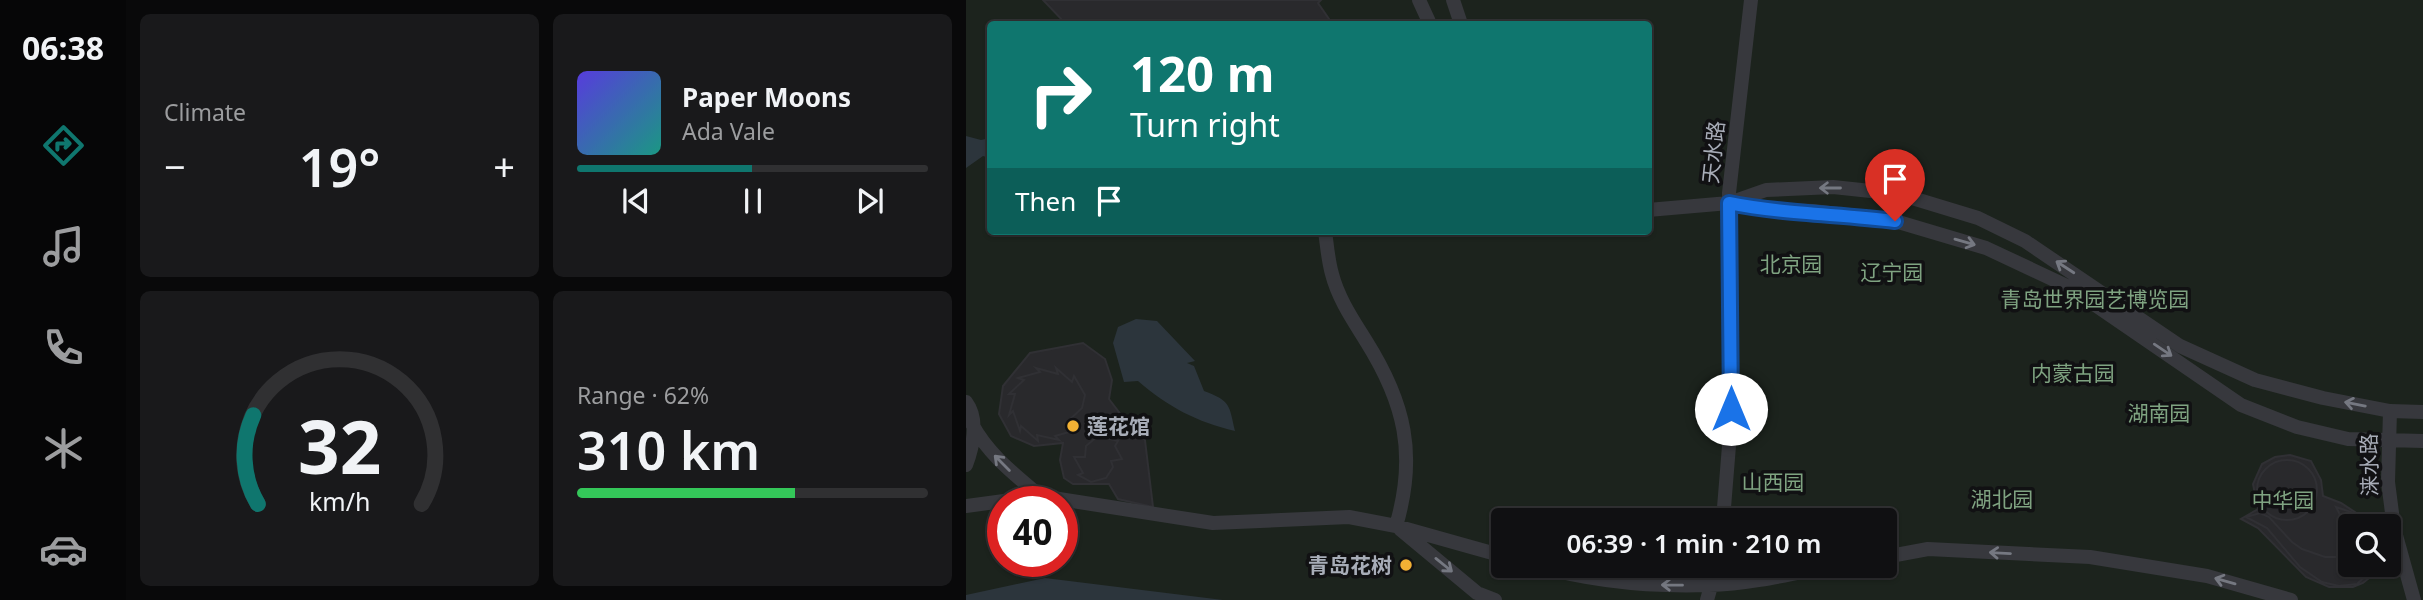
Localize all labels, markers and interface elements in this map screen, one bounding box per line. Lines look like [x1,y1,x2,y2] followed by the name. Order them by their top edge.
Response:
[22,26,104,69] text: 06:38
[1130,40,1275,106] text: 120 m
[1015,49,1106,140] icon: right
[682,79,851,115] text: Paper Moons
[164,96,246,128] text: Climate
[1130,103,1280,146] text: Turn right
[682,115,775,147] text: Ada Vale
[1696,119,1730,185] street label: 天水路
[39,121,88,170] icon: directions
[299,131,380,202] text: 19°
[164,140,186,192] text: −
[493,140,515,192] text: +
[1865,149,1925,221] pin
[1876,160,1914,198] icon: arrive
[1819,181,1842,195] one-way arrow
[617,182,655,220] icon: previous
[734,182,772,220] icon: pause
[851,182,889,220] icon: next
[1090,182,1128,220] icon: arrive
[1015,183,1076,219] text: Then
[39,222,88,271] icon: music
[1953,236,1975,249] one-way arrow
[1760,250,1823,278] park label: 北京园
[1861,258,1924,286] park label: 辽宁园
[2056,259,2075,274] one-way arrow
[2001,285,2190,313] park label: 青岛世界园艺博览园
[39,323,88,372] icon: phone
[2153,343,2173,357] one-way arrow
[2031,359,2115,387] park label: 内蒙古园
[1694,372,1768,446] position arrow
[577,379,709,411] text: Range · 62%
[298,397,381,496] text: 32
[2344,397,2367,411] one-way arrow
[2128,399,2191,427] park label: 湖南园
[1087,412,1150,440] place label: 莲花馆
[577,414,760,485] text: 310 km
[1065,418,1081,434] marker: 莲花馆
[39,424,88,473] icon: climate
[2354,433,2384,497] street label: 涞水路
[994,455,1011,472] one-way arrow
[1742,468,1805,496] park label: 山西园
[309,484,370,518] text: km/h
[1971,485,2034,513] park label: 湖北园
[987,486,1078,577] speed limit sign: 40
[2252,486,2315,514] park label: 中华园
[2338,514,2401,577] map controls
[2338,514,2401,577] button: search
[39,525,88,574] icon: car
[1567,525,1821,561] text: 06:39 · 1 min · 210 m
[1989,546,2012,559] one-way arrow
[1308,551,1392,579] place label: 青岛花树
[1398,557,1414,573] marker: 青岛花树
[1434,558,1452,573] one-way arrow
[2214,574,2236,587] one-way arrow
[1660,578,1683,592] one-way arrow

